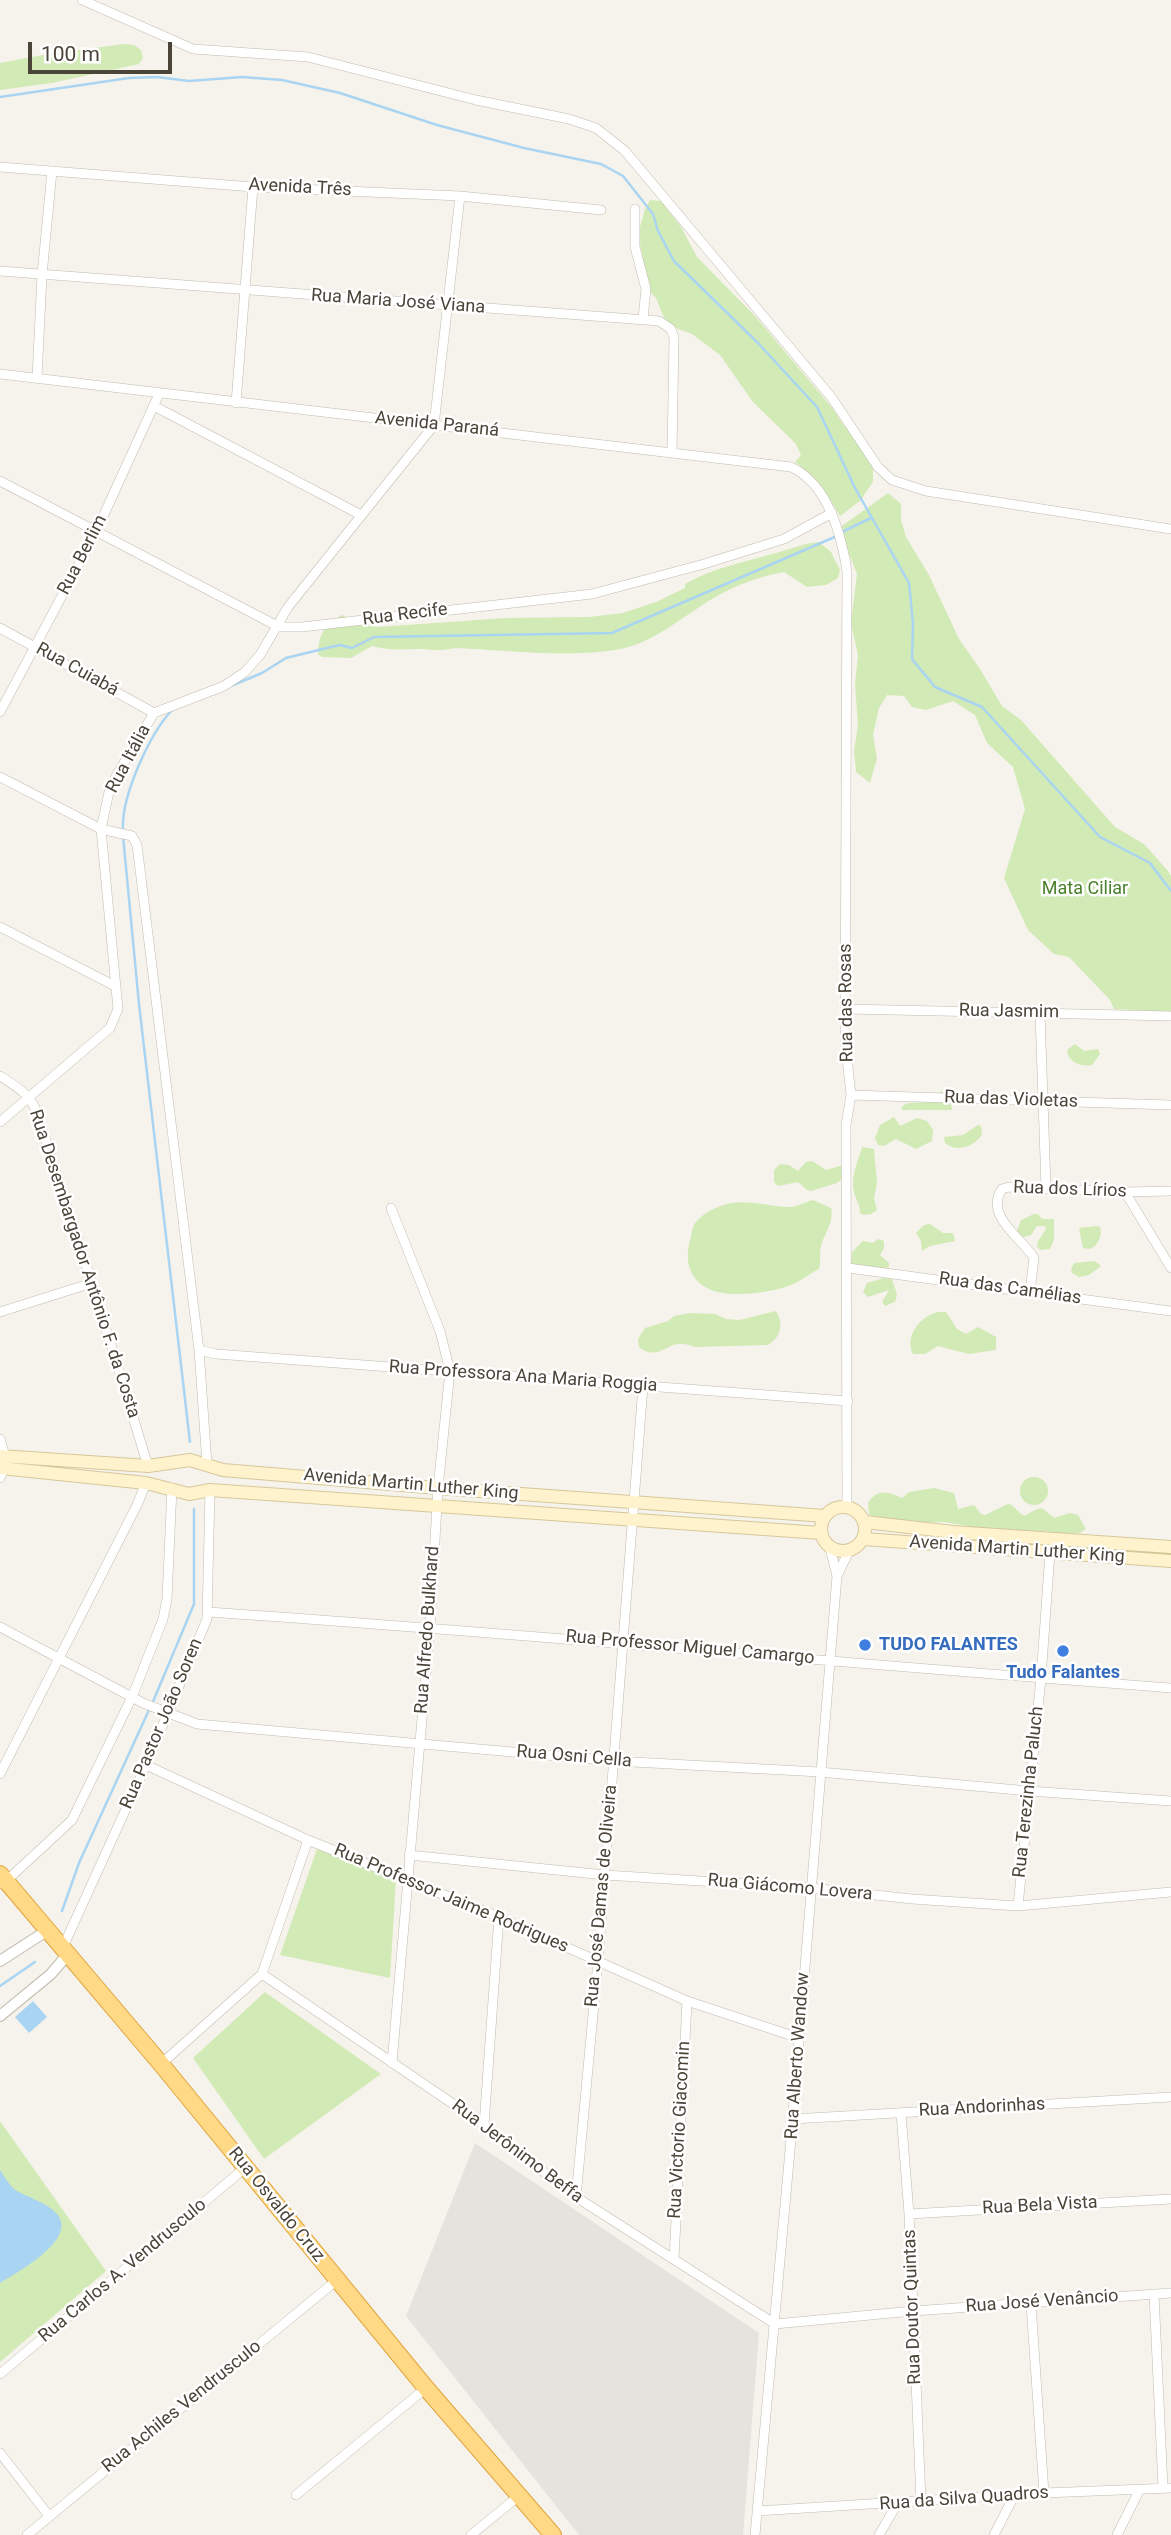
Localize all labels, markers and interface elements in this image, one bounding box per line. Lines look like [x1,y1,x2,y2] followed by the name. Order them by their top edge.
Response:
[32,28,175,72] scale bar
[41,42,100,66] text: 100 m
[248,175,352,201] street label: Avenida Três
[310,285,486,319] street label: Rua Maria José Viana
[374,408,500,442] street label: Avenida Paraná
[54,511,112,599] street label: Rua Berlim
[361,599,449,631] street label: Rua Recife
[32,639,122,701] street label: Rua Cuiabá
[102,721,156,797] street label: Rua Itália
[1042,878,1128,900] park label: Mata Ciliar
[835,943,859,1063] street label: Rua das Rosas
[959,1000,1059,1024] street label: Rua Jasmim
[944,1087,1078,1113] street label: Rua das Violetas
[24,1107,144,1421] street label: Rua Desembargador Antônio F. da Costa
[1013,1177,1127,1203] street label: Rua dos Lírios
[937,1268,1083,1310] street label: Rua das Camélias
[388,1357,658,1397] street label: Rua Professora Ana Maria Roggia
[303,1465,519,1505] street label: Avenida Martin Luther King
[909,1532,1125,1568] street label: Avenida Martin Luther King
[411,1545,445,1715] street label: Rua Alfredo Bulkhard
[565,1626,815,1670] street label: Rua Professor Miguel Camargo
[879,1634,1018,1656] place label: TUDO FALANTES
[116,1635,208,1813] street label: Rua Pastor João Soren
[857,1637,873,1653] marker: TUDO FALANTES
[1055,1643,1071,1659] marker: Tudo Falantes
[1006,1662,1120,1684] place label: Tudo Falantes
[1009,1705,1049,1879] street label: Rua Terezinha Paluch
[516,1741,632,1773] street label: Rua Osni Cella
[582,1784,622,2008] street label: Rua José Damas de Oliveira
[331,1840,571,1958] street label: Rua Professor Jaime Rodrigues
[707,1870,873,1906] street label: Rua Giácomo Lovera
[781,1972,815,2140] street label: Rua Alberto Wandow
[665,2041,695,2219] street label: Rua Victorio Giacomin
[918,2094,1046,2122] street label: Rua Andorinhas
[447,2096,587,2208] street label: Rua Jerônimo Beffa
[223,2143,329,2267] street label: Rua Osvaldo Cruz
[982,2192,1098,2220] street label: Rua Bela Vista
[35,2195,211,2347] street label: Rua Carlos A. Vendrusculo
[899,2229,927,2385] street label: Rua Doutor Quintas
[965,2286,1119,2318] street label: Rua José Venâncio
[98,2336,266,2478] street label: Rua Achiles Vendrusculo
[879,2482,1049,2516] street label: Rua da Silva Quadros

